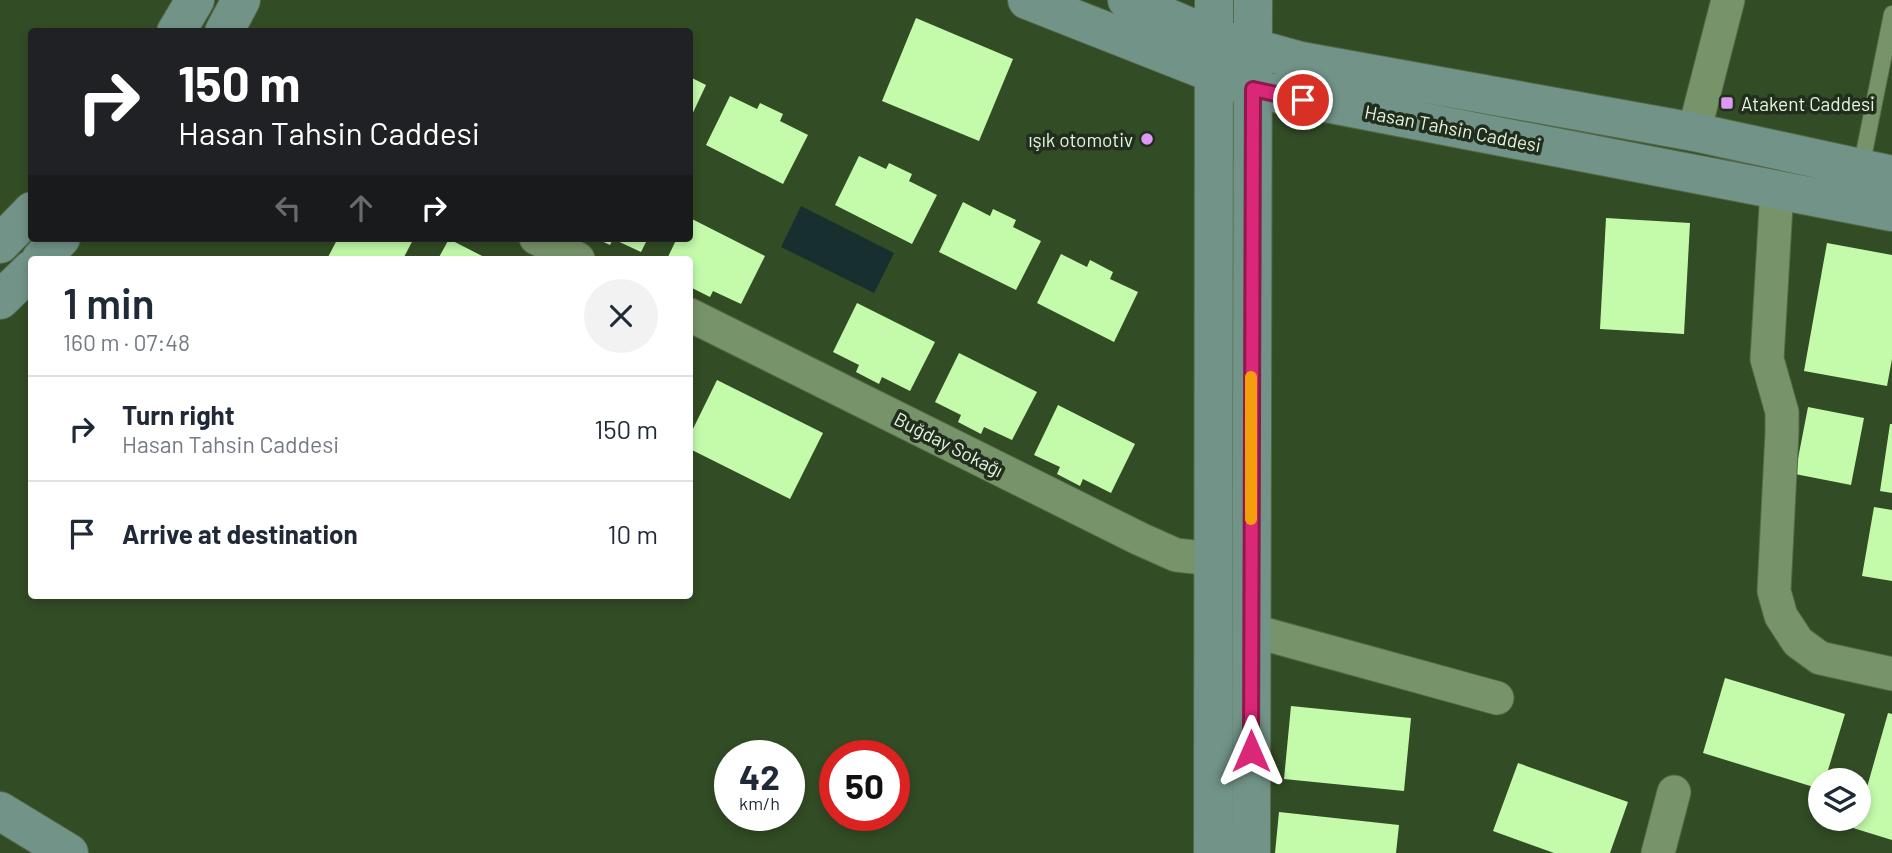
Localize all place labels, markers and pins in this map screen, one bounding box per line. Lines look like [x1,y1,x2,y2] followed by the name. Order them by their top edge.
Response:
[1273,70,1333,130] pin
[1741,92,1875,115] place label: Atakent Caddesi
[1719,95,1735,111] marker: Atakent Caddesi
[1029,128,1133,151] place label: ışık otomotiv
[1139,131,1155,147] marker: ışık otomotiv

